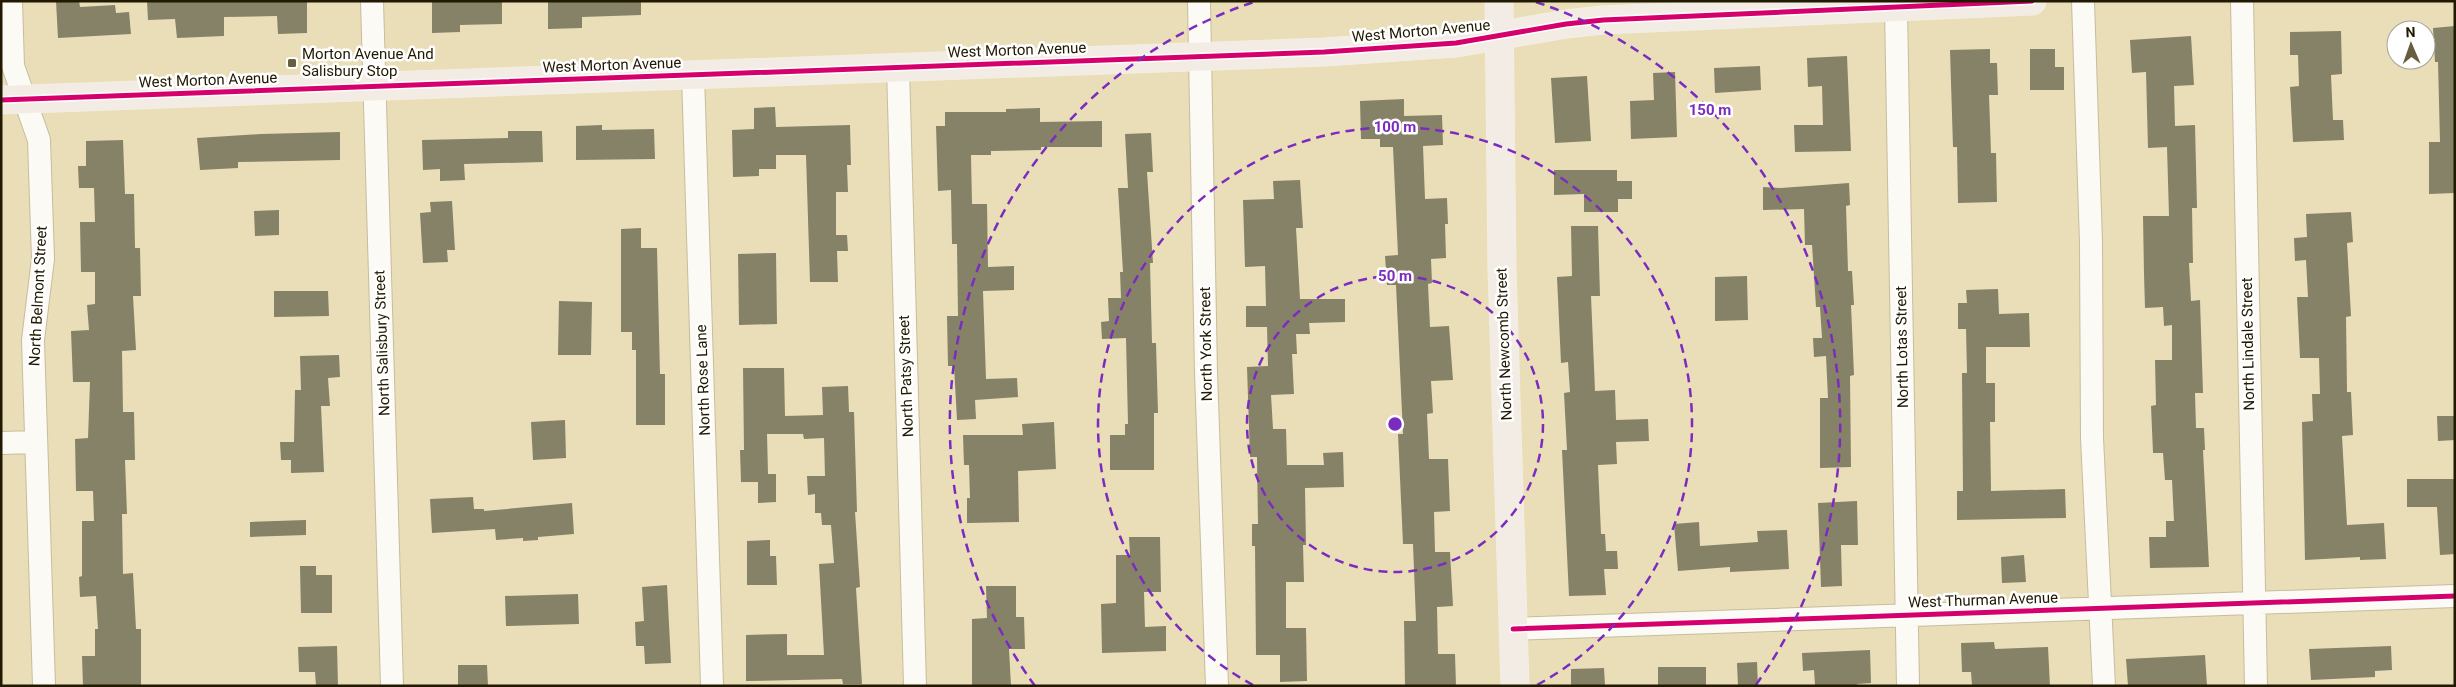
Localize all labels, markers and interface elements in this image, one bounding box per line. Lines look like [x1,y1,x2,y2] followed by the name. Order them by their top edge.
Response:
[1351,16,1491,46] street label: West Morton Avenue
[2386,20,2436,70] north arrow
[2405,24,2416,40] text: N
[947,39,1087,61] street label: West Morton Avenue
[302,45,434,80] place label: Morton Avenue And Salisbury Stop
[542,54,682,76] street label: West Morton Avenue
[286,57,298,69] marker: Morton Avenue And Salisbury Stop
[138,69,278,91] street label: West Morton Avenue
[1689,101,1731,119] text: 150 m
[1374,118,1416,136] text: 100 m
[25,225,51,367] street label: North Belmont Street
[1378,267,1412,285] text: 50 m
[1492,267,1516,421] street label: North Newcomb Street
[370,270,394,416] street label: North Salisbury Street
[2238,277,2258,411] street label: North Lindale Street
[1196,286,1216,401] street label: North York Street
[1892,286,1912,408] street label: North Lotas Street
[895,315,917,437] street label: North Patsy Street
[692,324,714,436] street label: North Rose Lane
[1386,415,1404,433] centre of rings
[1908,588,2058,612] street label: West Thurman Avenue

